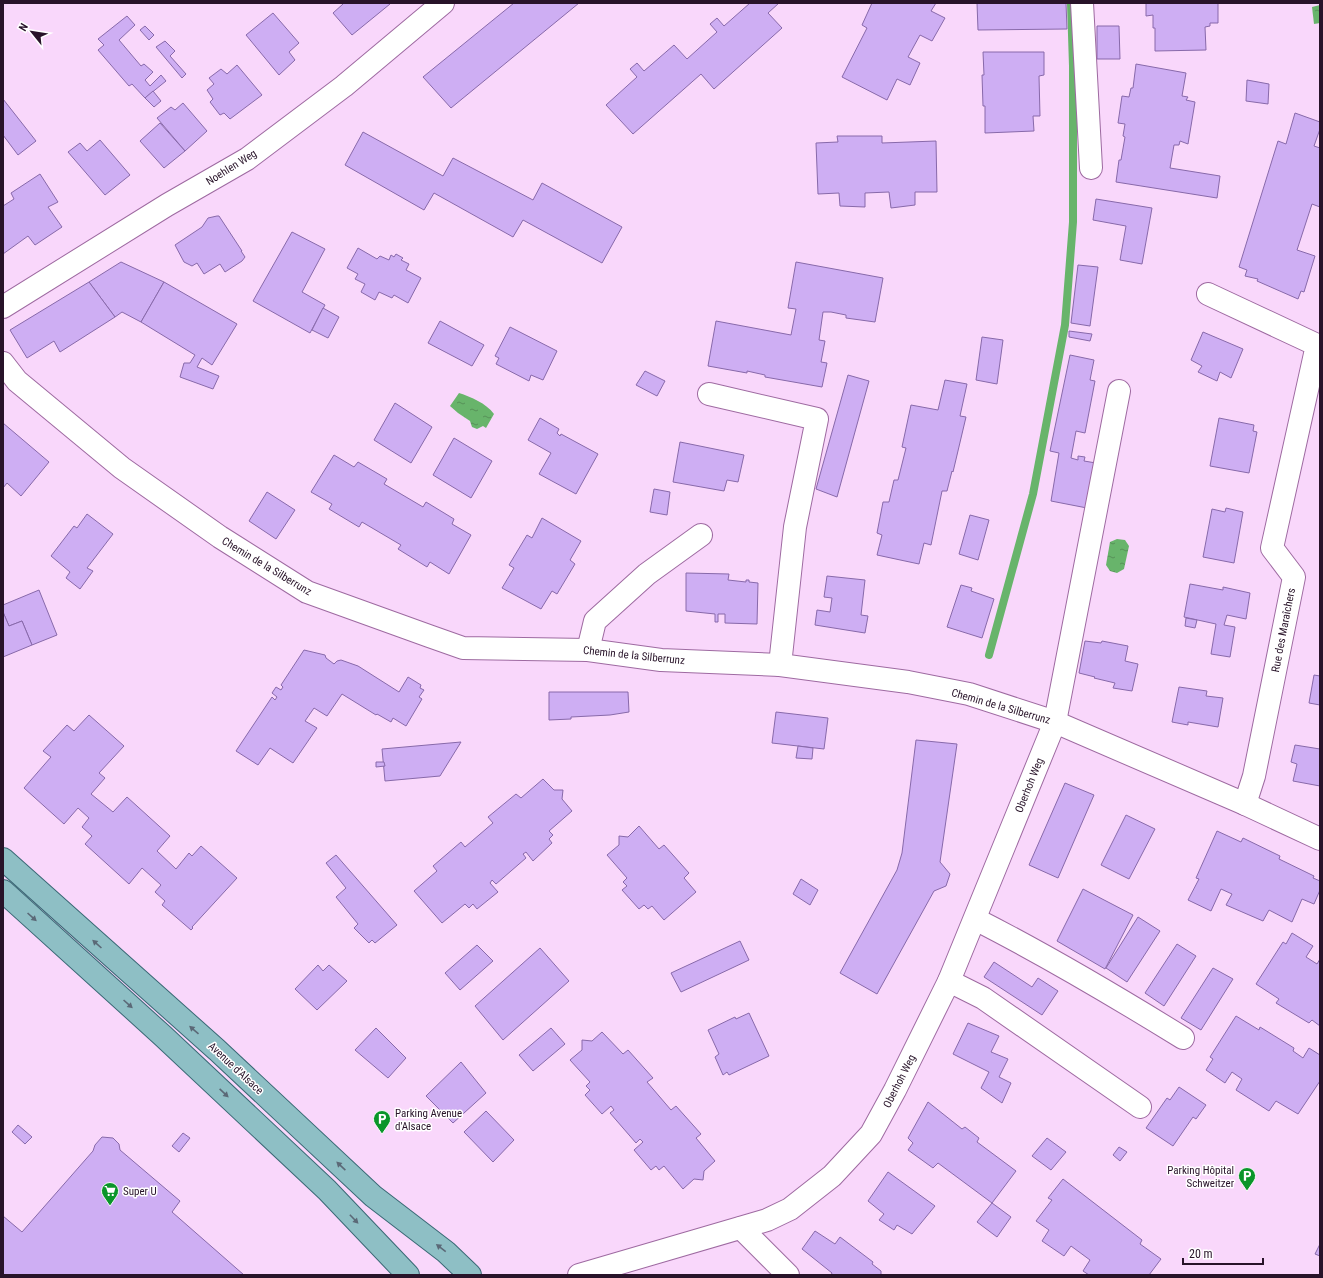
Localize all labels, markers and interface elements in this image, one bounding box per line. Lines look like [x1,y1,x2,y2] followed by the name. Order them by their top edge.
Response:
[12,12,52,52] north arrow
[16,21,31,33] text: N
[204,147,259,188] street label: Noehlen Weg
[220,535,314,598] street label: Chemin de la Silberrunz
[1269,587,1298,673] street label: Rue des Maraîchers
[582,644,686,667] street label: Chemin de la Silberrunz
[950,686,1052,727] street label: Chemin de la Silberrunz
[1013,756,1046,815] street label: Oberhoh Weg
[27,912,37,922] one-way arrow
[92,939,102,948] one-way arrow
[123,1000,134,1009] one-way arrow
[189,1025,199,1035] one-way arrow
[206,1040,266,1097] street label: Avenue d'Alsace
[880,1052,918,1110] street label: Oberhoh Weg
[219,1088,228,1097] one-way arrow
[395,1107,462,1133] place label: Parking Avenue d'Alsace
[372,1109,392,1134] parking icon: Parking Avenue d'Alsace
[336,1161,346,1171] one-way arrow
[1167,1164,1235,1190] place label: Parking Hôpital Schweitzer
[1237,1166,1257,1191] parking icon: Parking Hôpital Schweitzer
[100,1181,120,1206] supermarket icon: Super U
[123,1185,157,1198] place label: Super U
[349,1214,358,1223] one-way arrow
[1183,1240,1263,1266] scale bar
[436,1244,447,1253] one-way arrow
[1189,1247,1213,1261] text: 20 m

